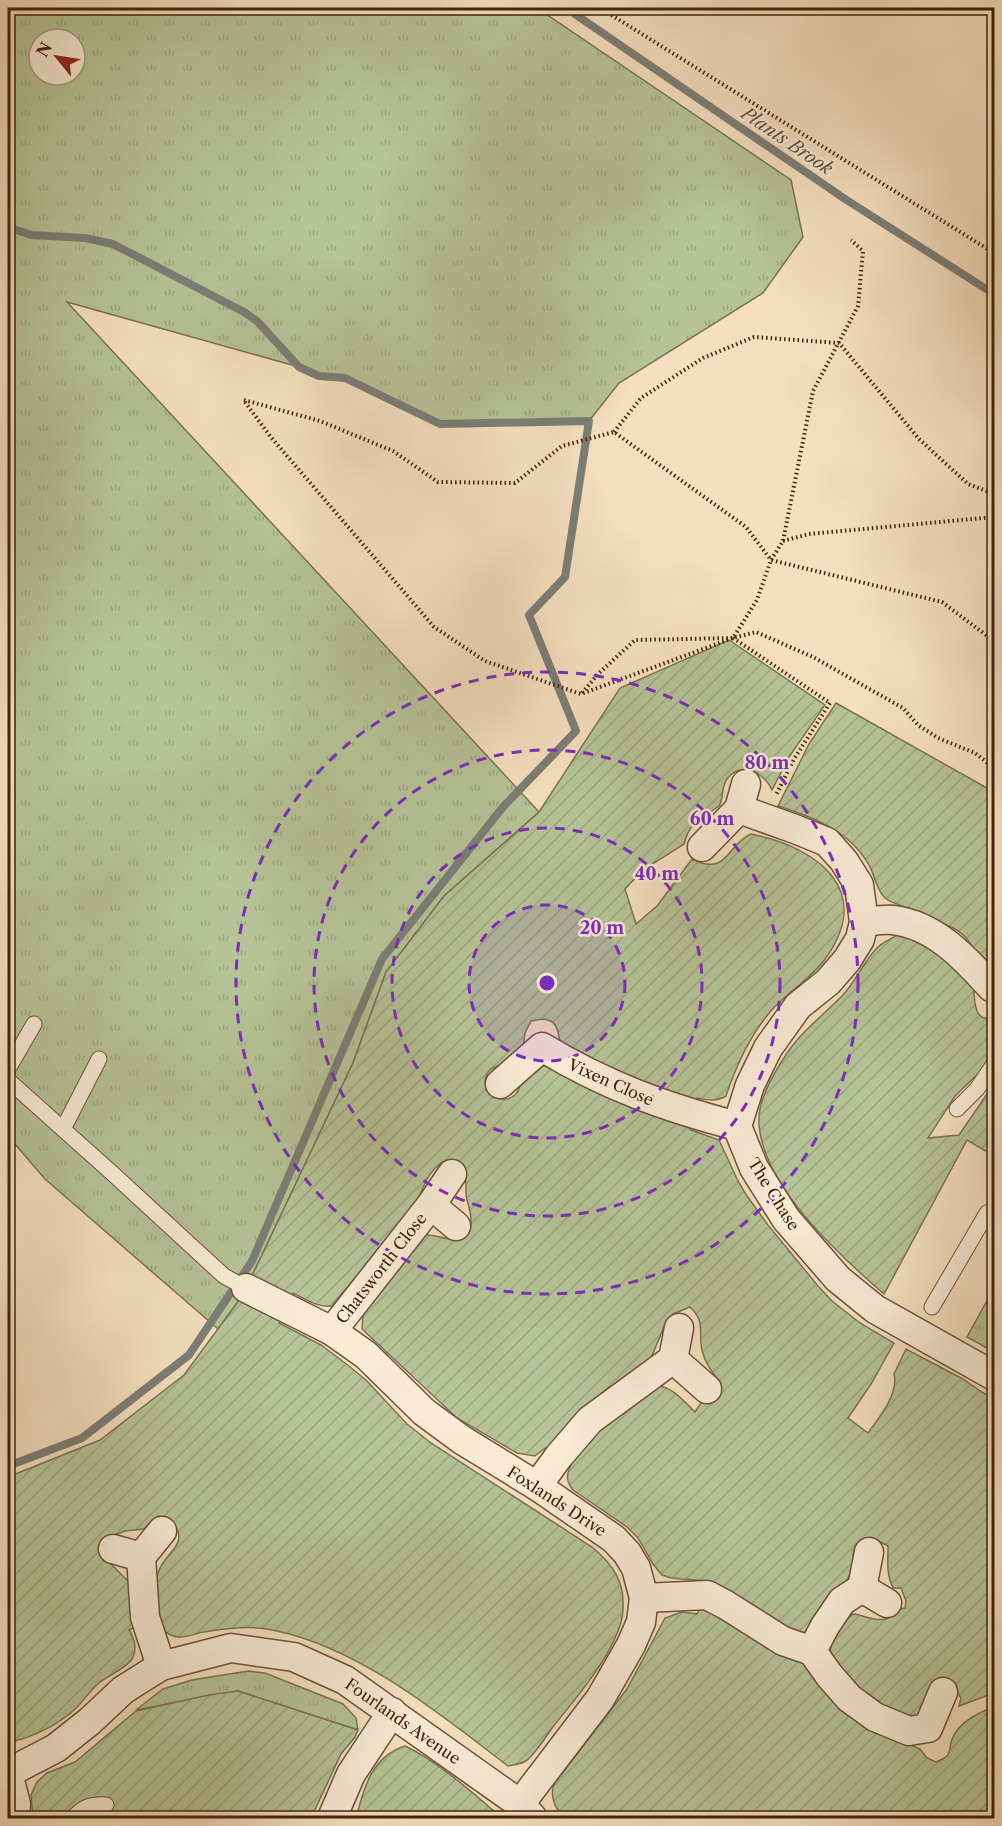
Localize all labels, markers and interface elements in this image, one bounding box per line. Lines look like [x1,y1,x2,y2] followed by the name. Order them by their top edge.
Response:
[27,27,87,87] north arrow
[32,38,56,61] text: N
[735,101,838,180] water label: Plants Brook
[744,752,790,774] text: 80 m
[690,808,734,830] text: 60 m
[635,863,679,885] text: 40 m
[580,917,624,939] text: 20 m
[537,973,557,993] centre of rings
[564,1054,657,1110] street label: Vixen Close
[744,1154,804,1234] street label: The Chase
[331,1208,431,1328] street label: Chatsworth Close
[504,1462,610,1540] street label: Foxlands Drive
[341,1674,465,1768] street label: Fourlands Avenue

